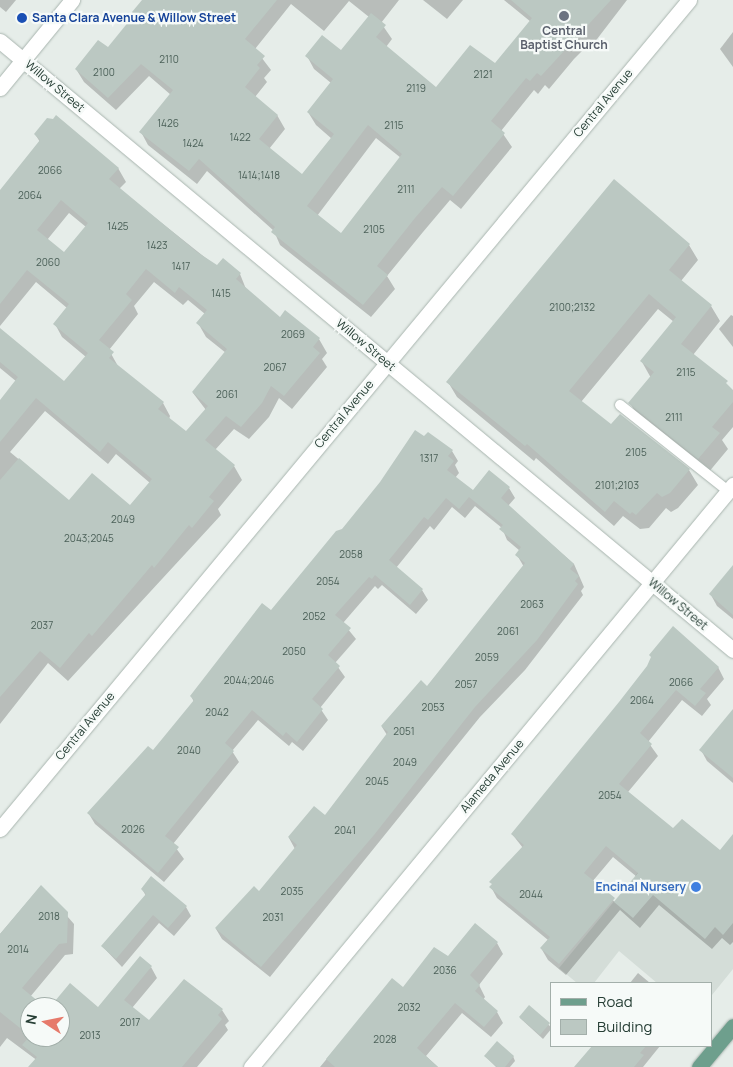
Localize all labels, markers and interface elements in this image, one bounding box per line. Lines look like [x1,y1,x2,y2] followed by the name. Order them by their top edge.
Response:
[558,10,570,22] marker: Central Baptist Church
[32,11,236,25] place label: Santa Clara Avenue & Willow Street
[16,12,28,24] marker: Santa Clara Avenue & Willow Street
[520,24,608,52] place label: Central Baptist Church
[159,54,179,66] house number: 2110
[22,57,88,115] street label: Willow Street
[570,66,636,140] street label: Central Avenue
[93,67,115,79] house number: 2100
[473,69,493,81] house number: 2121
[406,83,426,95] house number: 2119
[157,118,179,130] house number: 1426
[384,120,404,132] house number: 2115
[229,132,251,144] house number: 1422
[182,138,204,150] house number: 1424
[38,165,62,177] house number: 2066
[238,170,280,182] house number: 1414;1418
[397,184,415,196] house number: 2111
[18,190,42,202] house number: 2064
[107,221,129,233] house number: 1425
[363,224,385,236] house number: 2105
[146,240,168,252] house number: 1423
[36,257,60,269] house number: 2060
[172,261,190,273] house number: 1417
[211,288,231,300] house number: 1415
[549,302,595,314] house number: 2100;2132
[333,316,399,374] street label: Willow Street
[281,329,305,341] house number: 2069
[263,362,287,374] house number: 2067
[676,367,696,379] house number: 2115
[311,377,377,451] street label: Central Avenue
[216,389,238,401] house number: 2061
[665,412,683,424] house number: 2111
[625,447,647,459] house number: 2105
[420,453,438,465] house number: 1317
[595,480,639,492] house number: 2101;2103
[111,514,135,526] house number: 2049
[64,533,114,545] house number: 2043;2045
[339,549,363,561] house number: 2058
[645,575,711,633] street label: Willow Street
[316,576,340,588] house number: 2054
[520,599,544,611] house number: 2063
[303,611,325,623] house number: 2052
[31,620,53,632] house number: 2037
[497,626,519,638] house number: 2061
[282,646,306,658] house number: 2050
[475,652,499,664] house number: 2059
[224,675,274,687] house number: 2044;2046
[669,677,693,689] house number: 2066
[455,679,477,691] house number: 2057
[52,689,118,763] street label: Central Avenue
[630,695,654,707] house number: 2064
[421,702,445,714] house number: 2053
[205,707,229,719] house number: 2042
[393,726,415,738] house number: 2051
[457,736,527,816] street label: Alameda Avenue
[177,745,201,757] house number: 2040
[393,757,417,769] house number: 2049
[365,776,389,788] house number: 2045
[598,790,622,802] house number: 2054
[121,824,145,836] house number: 2026
[334,825,356,837] house number: 2041
[596,880,686,894] place label: Encinal Nursery
[690,881,702,893] marker: Encinal Nursery
[280,886,304,898] house number: 2035
[519,889,543,901] house number: 2044
[38,911,60,923] house number: 2018
[262,912,284,924] house number: 2031
[7,944,29,956] house number: 2014
[433,965,457,977] house number: 2036
[550,982,713,1047] legend
[597,991,633,1012] text: Road
[20,997,70,1047] north arrow
[397,1002,421,1014] house number: 2032
[20,1012,41,1026] text: N
[597,1016,652,1037] text: Building
[120,1017,140,1029] house number: 2017
[79,1030,101,1042] house number: 2013
[373,1034,397,1046] house number: 2028

